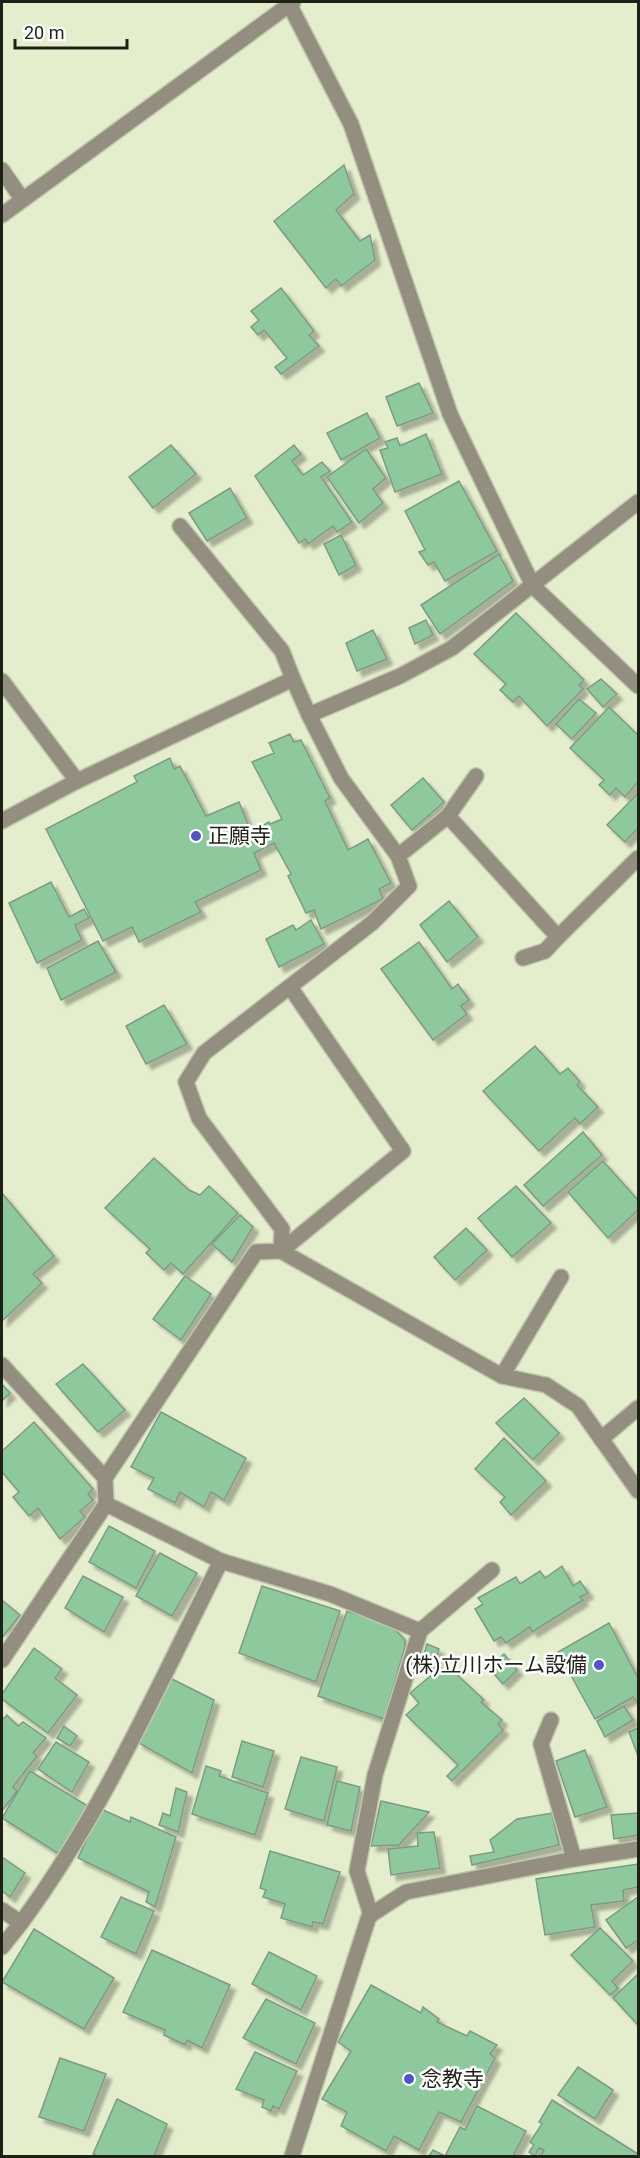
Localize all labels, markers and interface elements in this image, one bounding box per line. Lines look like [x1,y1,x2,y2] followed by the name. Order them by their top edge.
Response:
[15,12,128,50] scale bar
[24,22,64,43] text: 20 m
[208,824,271,848] place label: 正願寺
[189,829,203,843] marker: 正願寺
[405,1653,587,1677] place label: (株)立川ホーム設備
[592,1658,606,1672] marker: (株)立川ホーム設備
[421,2067,484,2091] place label: 念教寺
[402,2072,416,2086] marker: 念教寺

